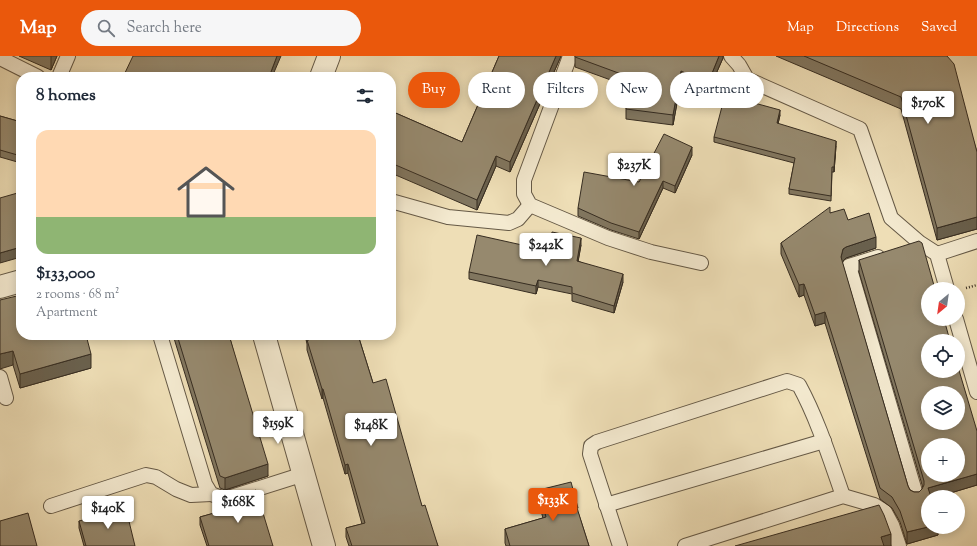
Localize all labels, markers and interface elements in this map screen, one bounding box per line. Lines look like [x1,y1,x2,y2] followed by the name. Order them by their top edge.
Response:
[81,10,361,46] search box
[20,15,57,42] text: Map
[95,17,117,39] icon: search
[127,18,202,39] text: Search here
[787,18,814,38] text: Map
[836,18,899,38] text: Directions
[921,18,957,38] text: Saved
[408,72,460,108] chip: Buy
[468,72,525,108] chip: Rent
[533,72,598,108] chip: Filters
[606,72,662,108] chip: New
[670,72,764,108] chip: Apartment
[36,84,96,108] text: 8 homes
[354,85,376,107] icon: filters
[900,91,956,125] pin: $170K
[911,95,945,113] text: $170K
[606,153,662,187] pin: $237K
[170,156,242,228] icon: home
[617,157,651,175] text: $237K
[518,233,574,267] pin: $242K
[528,237,564,255] text: $242K
[36,262,95,286] text: $133,000
[921,282,965,326] north arrow
[921,282,965,534] map controls
[36,286,120,304] text: 2 rooms · 68 m²
[36,304,97,322] text: Apartment
[921,334,965,378] button: locate
[921,386,965,430] button: layers
[250,411,306,445] pin: $159K
[343,413,399,447] pin: $148K
[262,415,294,433] text: $159K
[354,417,388,435] text: $148K
[921,438,965,482] button: +
[525,488,581,522] pin: $133K
[210,490,266,524] pin: $168K
[921,490,965,534] button: −
[537,492,569,510] text: $133K
[221,494,255,512] text: $168K
[80,496,136,530] pin: $140K
[91,500,125,518] text: $140K

